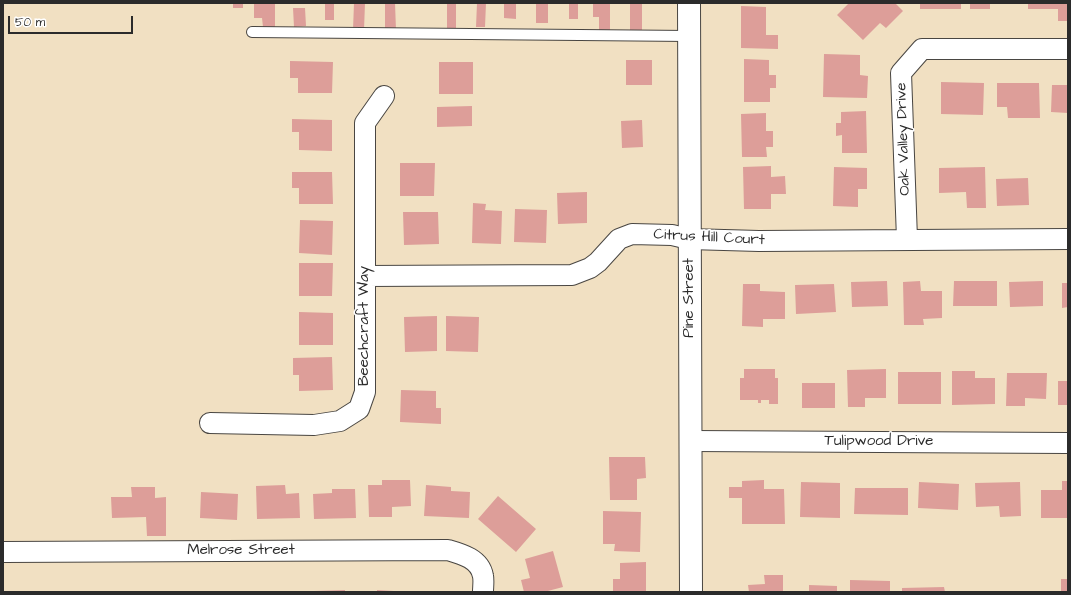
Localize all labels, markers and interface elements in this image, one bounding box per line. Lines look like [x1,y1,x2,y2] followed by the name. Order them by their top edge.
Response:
[10,8,135,34] scale bar
[15,14,45,31] text: 50 m
[893,82,915,196] street label: Oak Valley Drive
[653,226,765,250] street label: Citrus Hill Court
[681,258,699,338] street label: Pine Street
[356,266,374,386] street label: Beechcraft Way
[825,433,933,451] street label: Tulipwood Drive
[187,542,295,560] street label: Melrose Street

